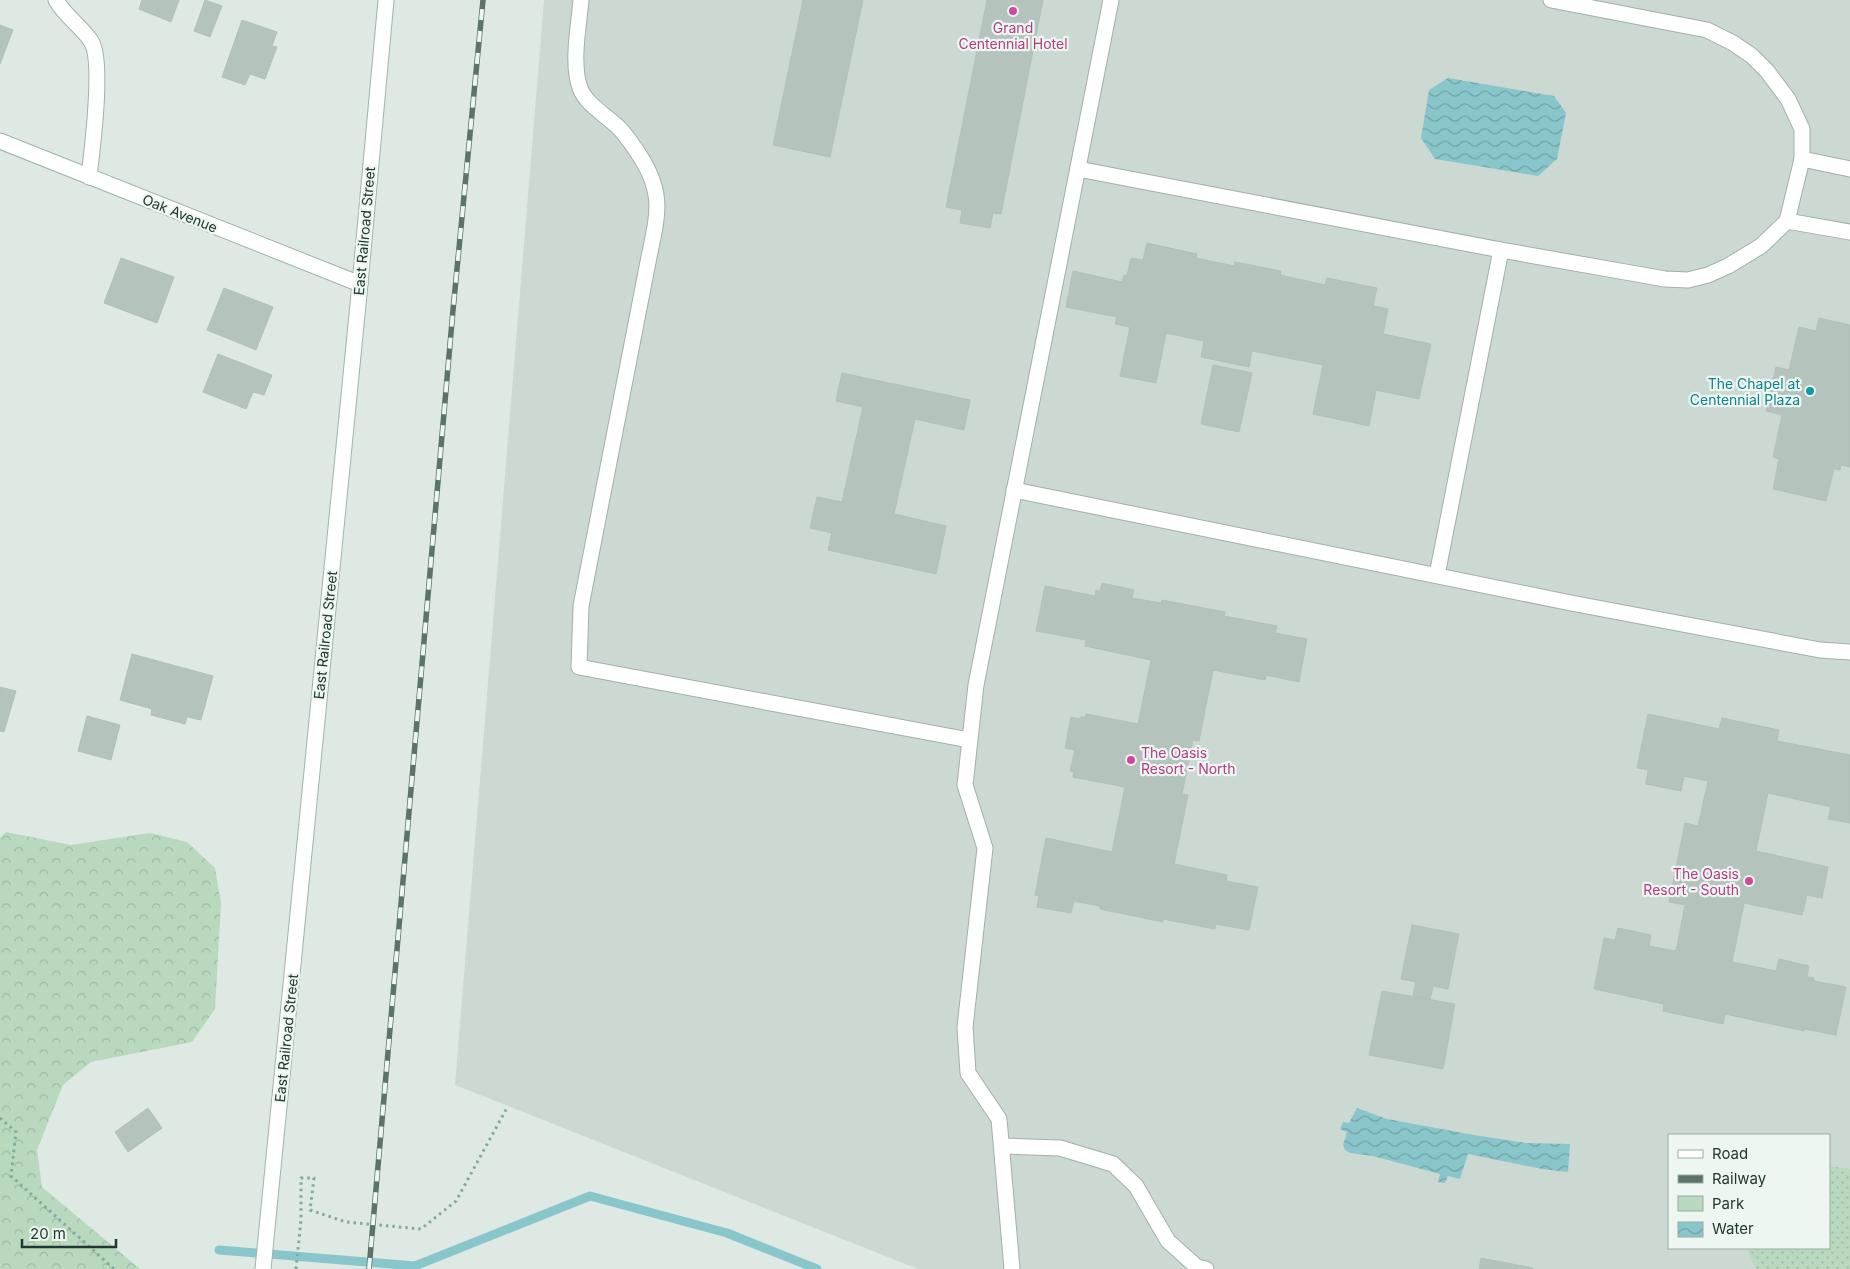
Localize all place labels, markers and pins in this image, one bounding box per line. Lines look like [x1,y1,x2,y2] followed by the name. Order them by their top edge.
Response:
[1007,5,1019,17] marker: Grand Centennial Hotel
[958,19,1068,52] place label: Grand Centennial Hotel
[1690,375,1800,408] place label: The Chapel at Centennial Plaza
[1804,385,1816,397] marker: The Chapel at Centennial Plaza
[1141,744,1235,777] place label: The Oasis Resort - North
[1125,754,1137,766] marker: The Oasis Resort - North
[1643,865,1739,898] place label: The Oasis Resort - South
[1743,875,1755,887] marker: The Oasis Resort - South

